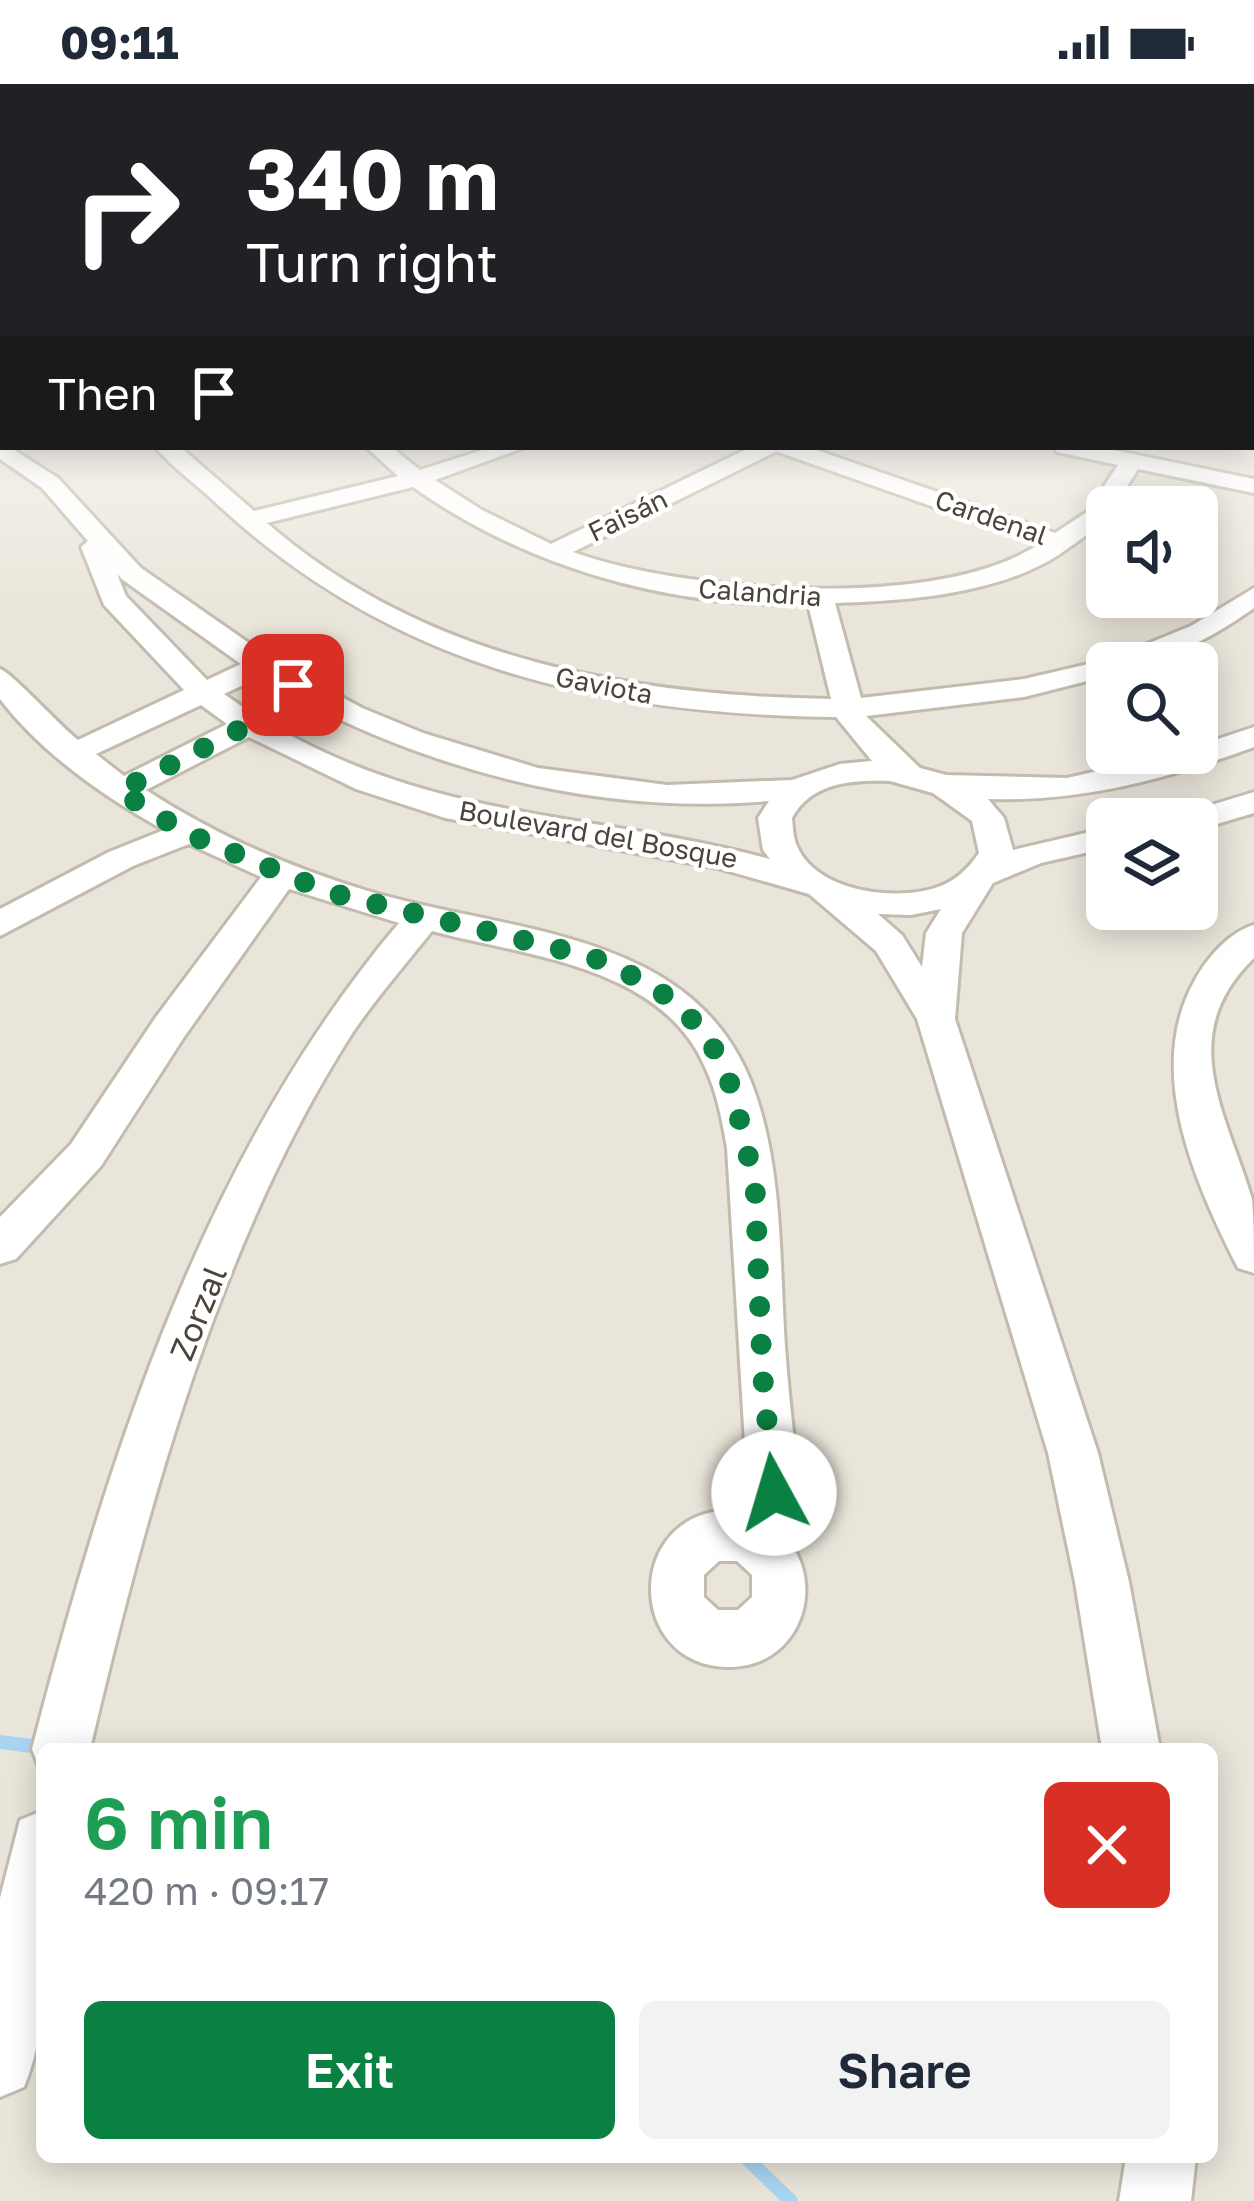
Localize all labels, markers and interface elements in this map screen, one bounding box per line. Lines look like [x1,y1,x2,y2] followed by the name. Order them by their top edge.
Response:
[60,15,179,69] text: 09:11
[246,128,499,228] text: 340 m
[48,132,204,288] icon: right
[246,229,498,294] text: Turn right
[181,360,247,426] icon: arrive
[48,366,157,420] text: Then
[583,482,672,548] street label: Faisán
[931,483,1052,551] street label: Cardenal
[1086,486,1218,930] map controls
[1086,486,1218,618] button: sound
[697,572,823,612] street label: Calandria
[242,634,344,736] pin
[1086,642,1218,774] button: search
[260,652,326,718] icon: arrive
[553,660,656,710] street label: Gaviota
[456,794,740,874] street label: Boulevard del Bosque
[1086,798,1218,930] button: layers
[161,1260,234,1366] street label: Zorzal
[711,1430,837,1556] position arrow
[84,1778,273,1865] text: 6 min
[1044,1782,1170,1908] button: close
[84,1867,329,1914] text: 420 m · 09:17
[84,2001,615,2139] button: Exit
[639,2001,1170,2139] button: Share

